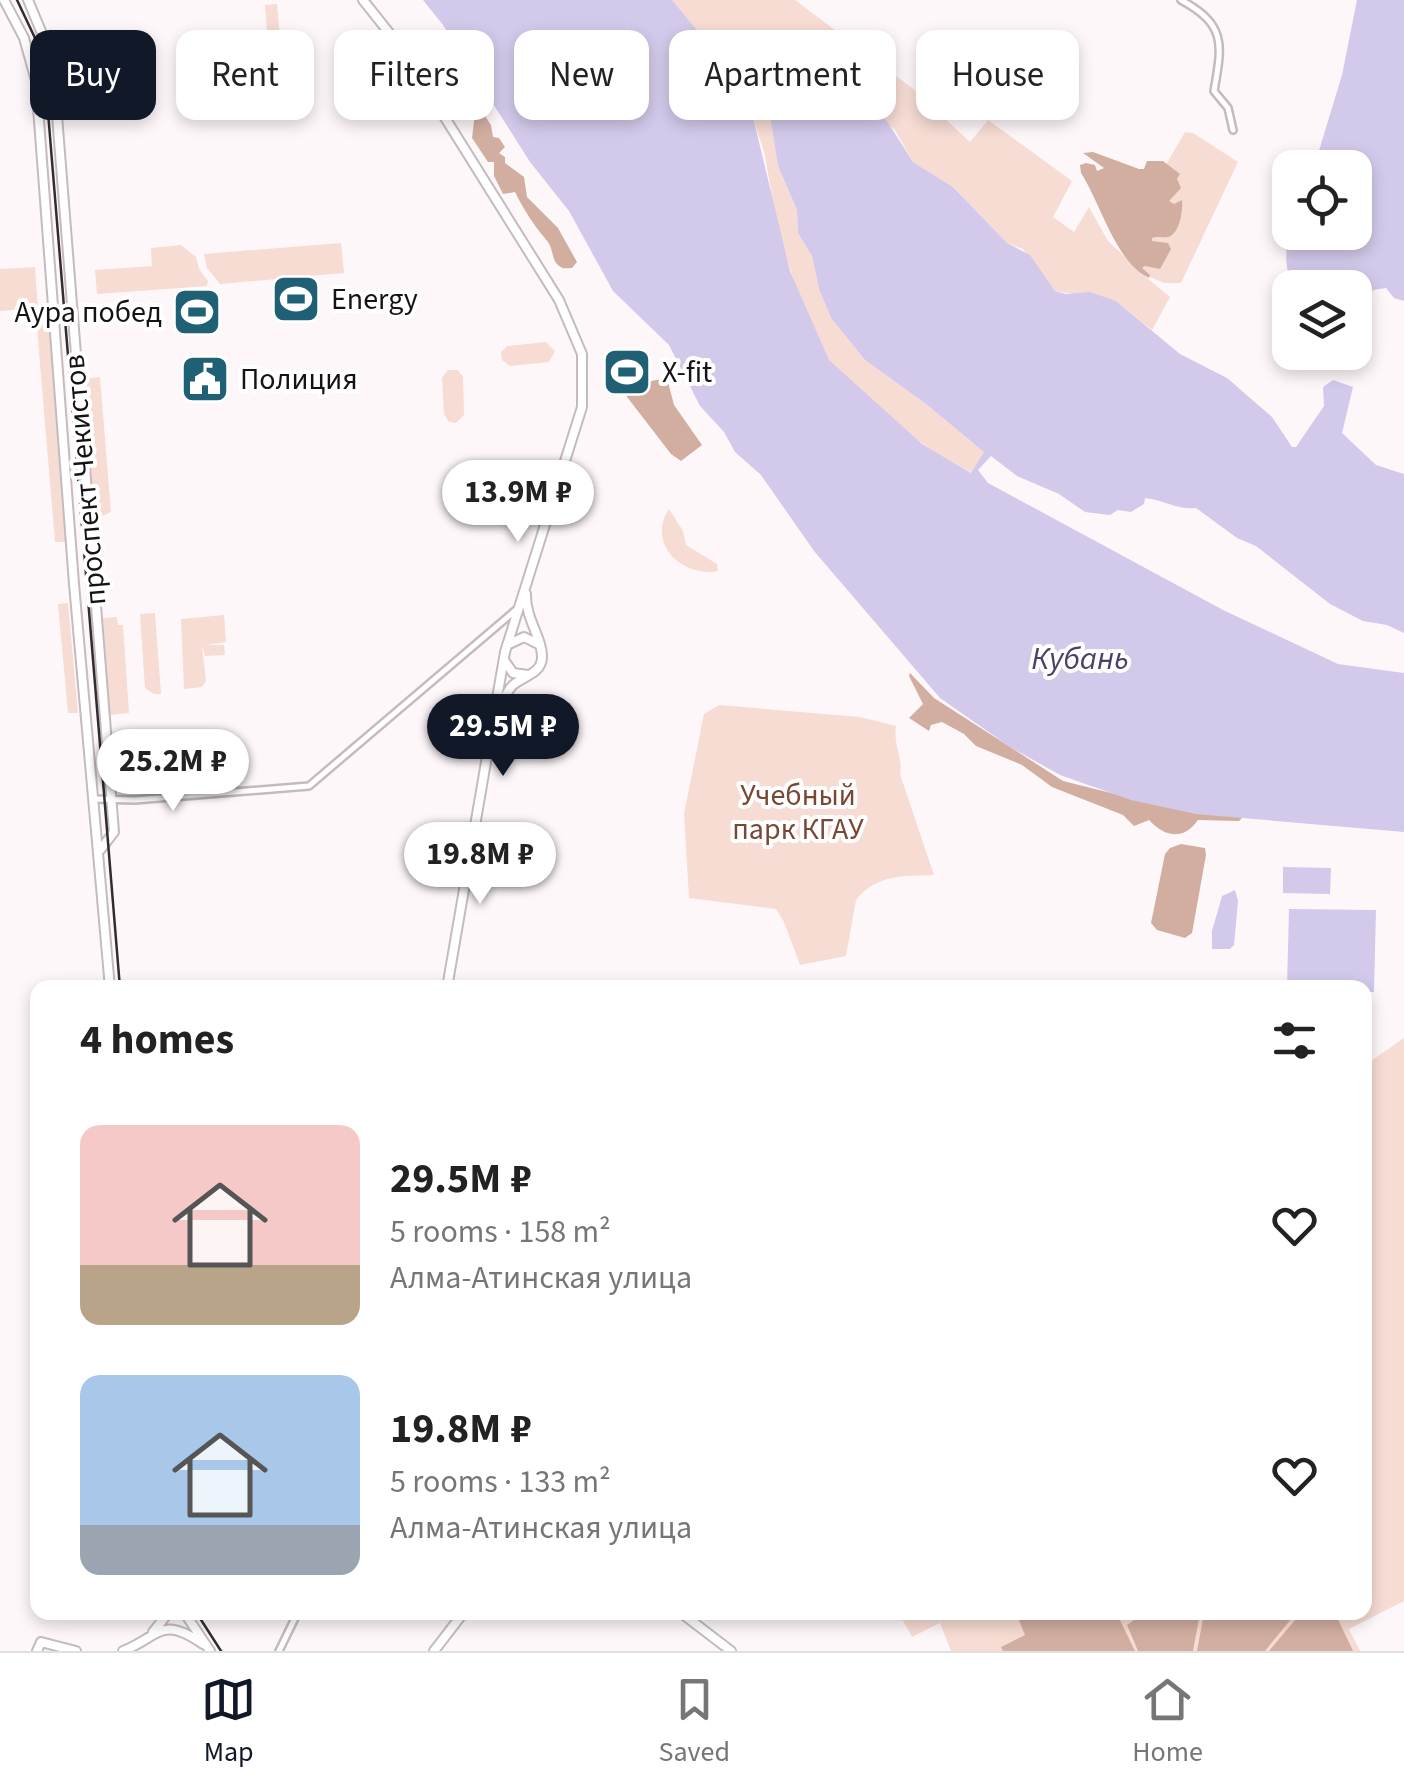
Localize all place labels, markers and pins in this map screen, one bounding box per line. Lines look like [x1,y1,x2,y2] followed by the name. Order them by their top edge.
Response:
[270,273,322,325] sports icon: Energy
[331,278,418,321] place label: Energy
[171,286,223,338] sports icon: Аура побед
[14,291,162,334] place label: Аура побед
[601,346,653,398] sports icon: X-fit
[662,351,712,394] place label: X-fit
[179,353,231,405] public building icon: Полиция
[240,358,358,401] place label: Полиция
[426,460,610,545] pin: 13.9M ₽
[411,694,595,779] pin: 29.5M ₽
[81,729,265,814] pin: 25.2M ₽
[388,822,572,907] pin: 19.8M ₽

